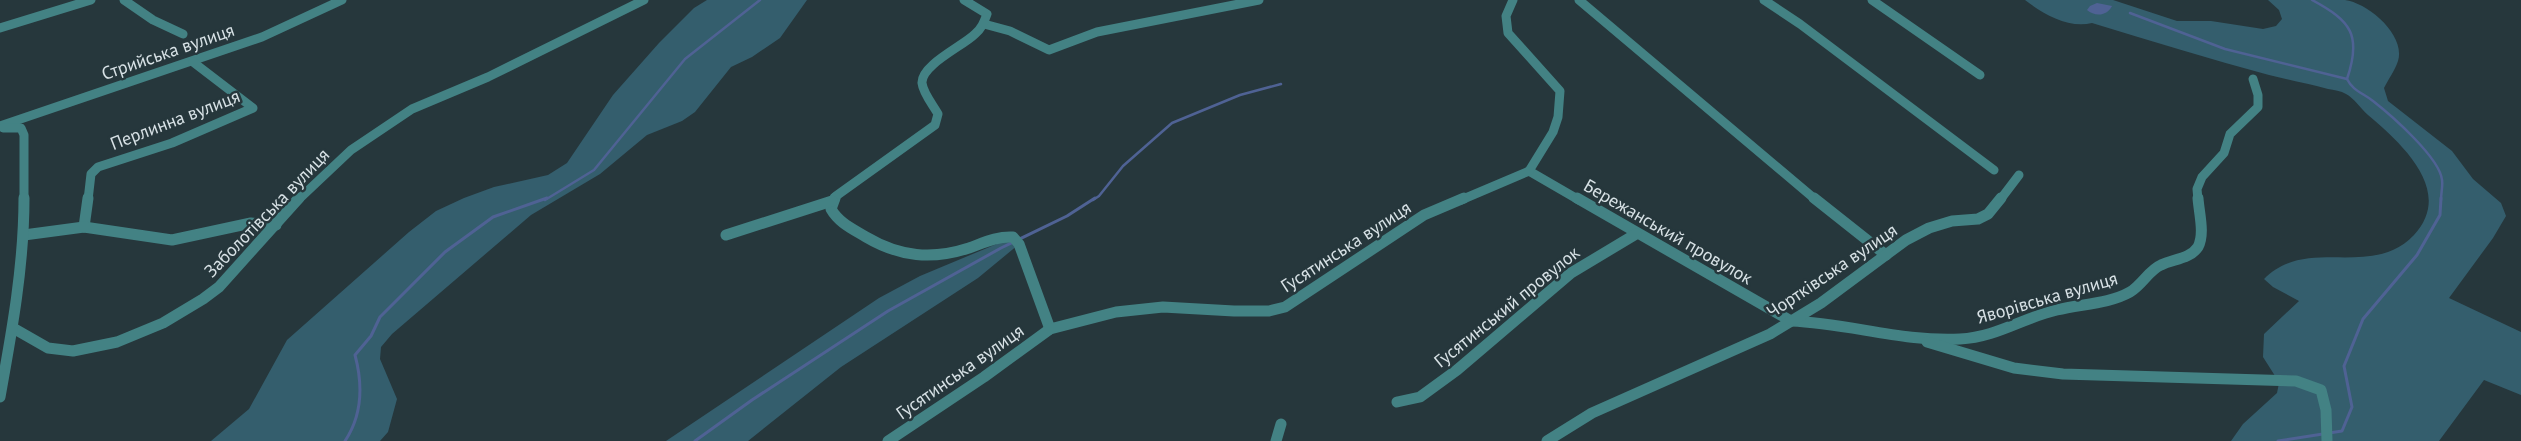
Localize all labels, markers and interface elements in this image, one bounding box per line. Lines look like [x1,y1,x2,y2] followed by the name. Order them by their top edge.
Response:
[98,18,237,85] street label: Стрийська вулиця
[107,84,243,155] street label: Перлинна вулиця
[199,143,334,282] street label: Заболотівська вулиця
[1580,174,1757,290] street label: Бережанський провулок
[1276,196,1415,297] street label: Гусятинська вулиця
[1762,218,1901,323] street label: Чортківська вулиця
[1429,241,1584,372] street label: Гусятинський провулок
[1974,266,2120,329] street label: Яворівська вулиця
[891,319,1028,424] street label: Гусятинська вулиця

